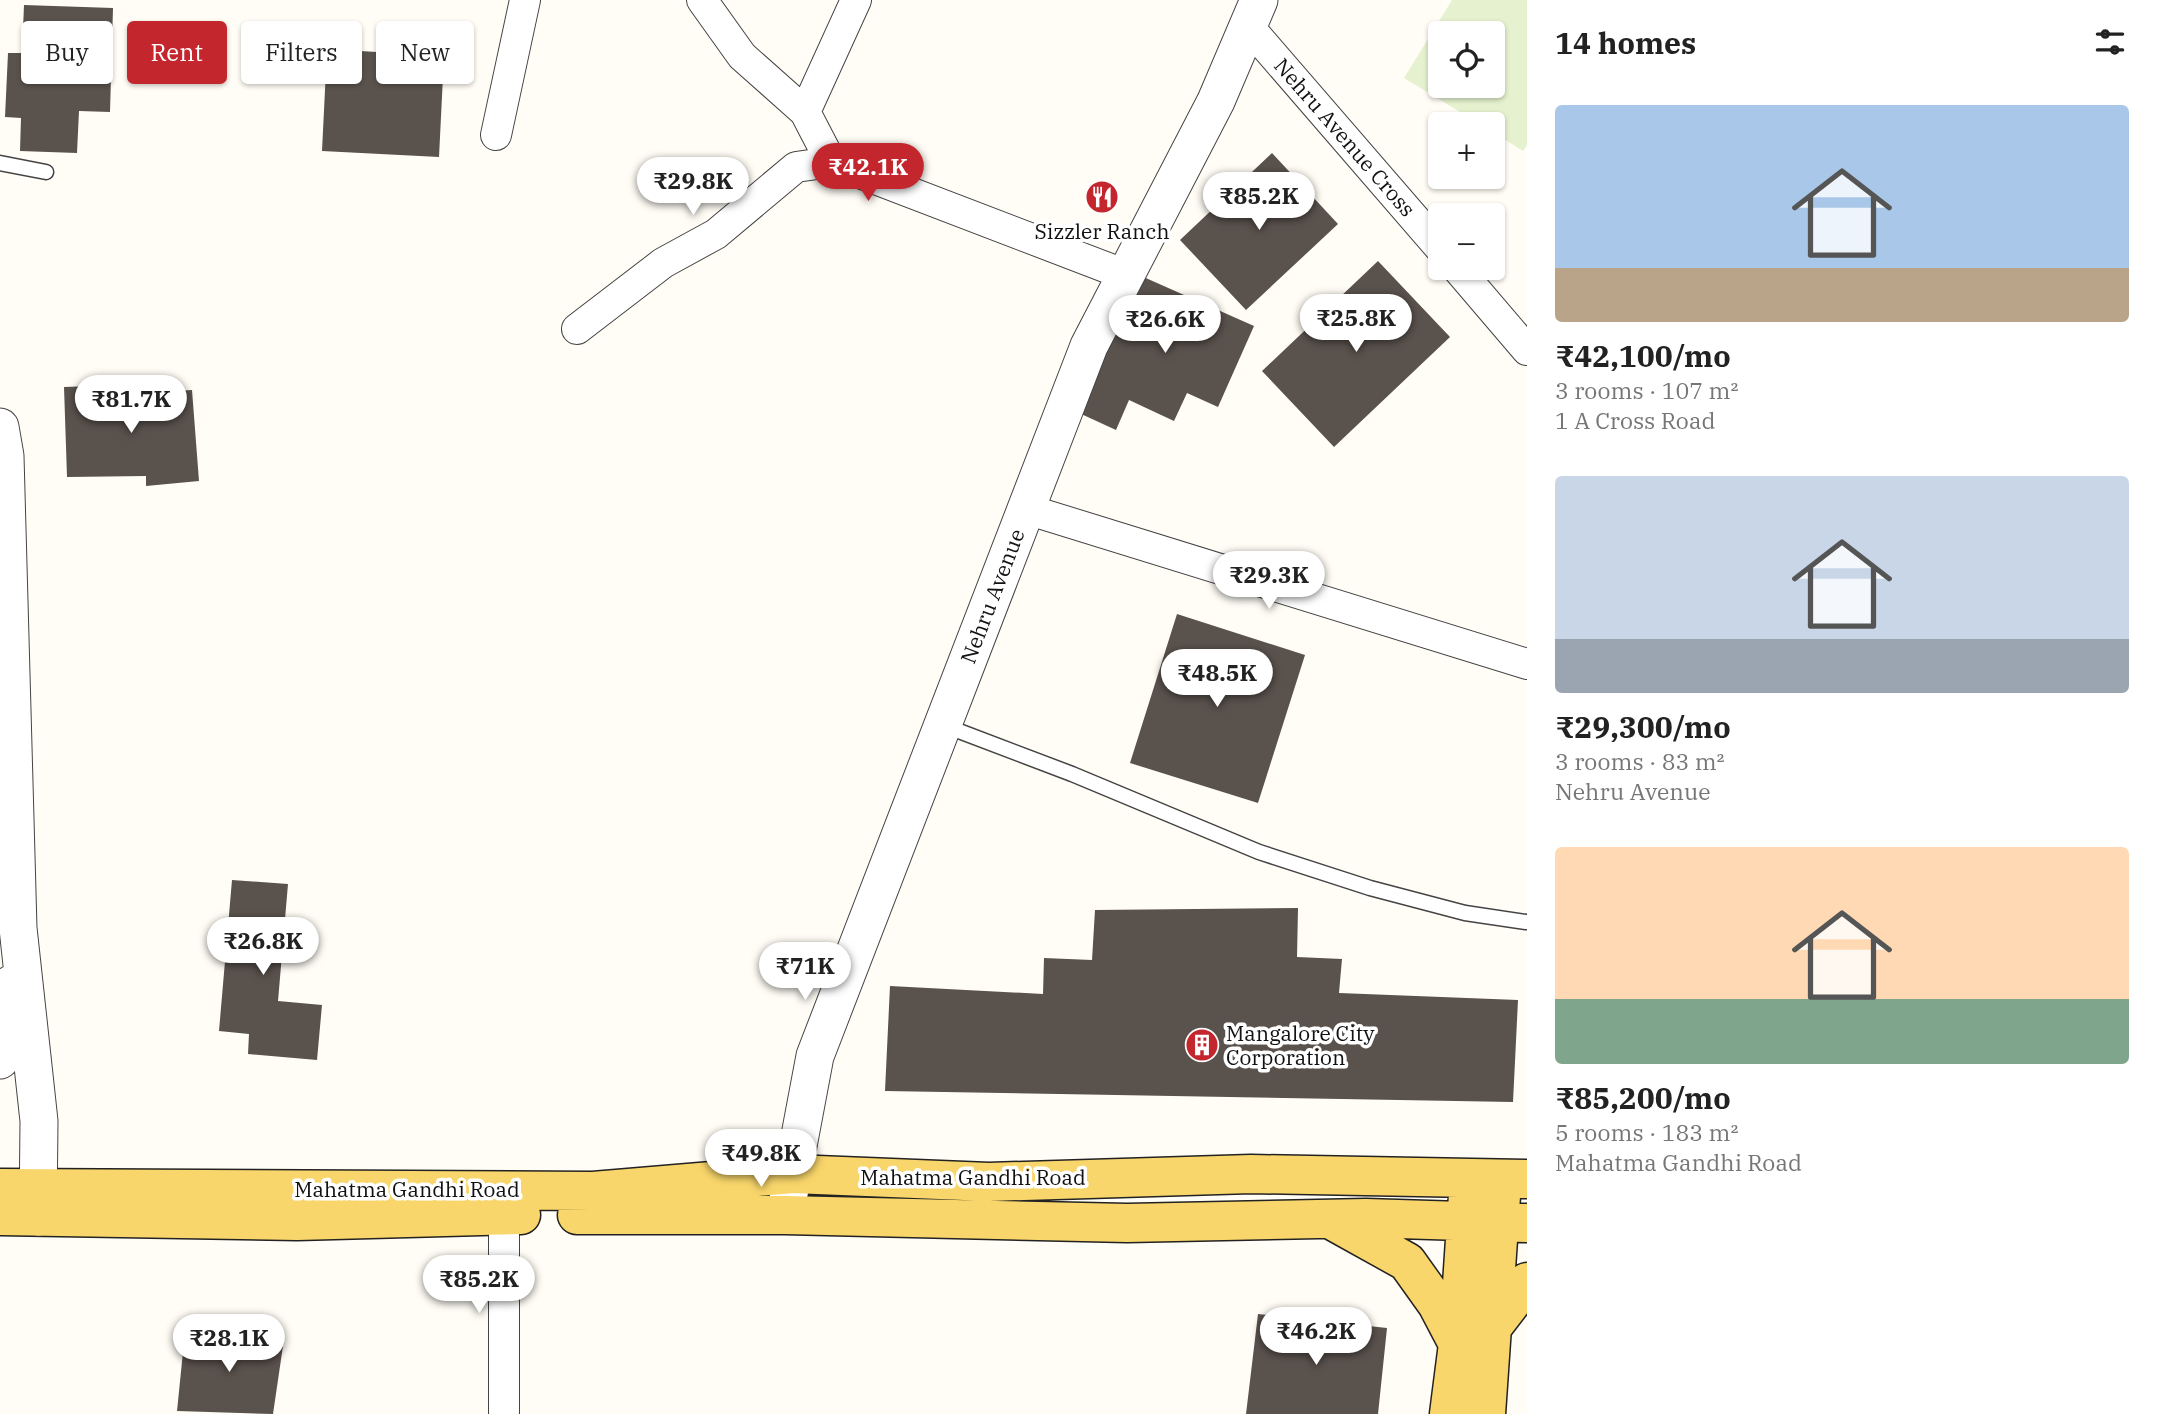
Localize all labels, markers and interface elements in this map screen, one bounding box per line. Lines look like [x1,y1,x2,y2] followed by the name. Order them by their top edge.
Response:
[21,21,113,84] chip: Buy
[127,21,227,84] chip: Rent
[241,21,362,84] chip: Filters
[376,21,474,84] chip: New
[1428,21,1505,280] map controls
[1428,21,1505,98] button: locate
[1555,23,1696,62] text: 14 homes
[2091,23,2129,61] icon: filters
[1268,52,1422,222] street label: Nehru Avenue Cross
[1428,112,1505,189] button: +
[811,144,925,203] pin: ₹42.1K
[1779,150,1905,276] icon: home
[828,151,908,181] text: ₹42.1K
[636,158,750,217] pin: ₹29.8K
[653,165,733,195] text: ₹29.8K
[1202,173,1316,232] pin: ₹85.2K
[1083,178,1121,216] restaurant icon: Sizzler Ranch
[1219,180,1299,210] text: ₹85.2K
[1428,203,1505,280] button: −
[1035,217,1169,245] place label: Sizzler Ranch
[1299,294,1413,354] pin: ₹25.8K
[1108,296,1222,355] pin: ₹26.6K
[1316,302,1396,332] text: ₹25.8K
[1125,303,1205,333] text: ₹26.6K
[1555,336,1731,375] text: ₹42,100/mo
[1555,375,1738,405] text: 3 rooms · 107 m²
[74,376,188,435] pin: ₹81.7K
[91,383,171,413] text: ₹81.7K
[1555,405,1716,435] text: 1 A Cross Road
[1779,521,1905,647] icon: home
[953,525,1031,667] street label: Nehru Avenue
[1212,552,1326,611] pin: ₹29.3K
[1229,559,1309,589] text: ₹29.3K
[1160,650,1274,709] pin: ₹48.5K
[1177,657,1257,687] text: ₹48.5K
[1555,707,1731,746] text: ₹29,300/mo
[1555,746,1725,776] text: 3 rooms · 83 m²
[1555,776,1711,806] text: Nehru Avenue
[1779,892,1905,1018] icon: home
[206,918,320,977] pin: ₹26.8K
[223,925,303,955] text: ₹26.8K
[764,942,846,1002] pin: ₹71K
[775,950,835,980] text: ₹71K
[1226,1019,1375,1071] place label: Mangalore City Corporation
[1183,1026,1221,1064] building icon: Mangalore City Corporation
[1555,1078,1731,1117] text: ₹85,200/mo
[1555,1117,1738,1147] text: 5 rooms · 183 m²
[704,1130,818,1189] pin: ₹49.8K
[721,1137,801,1167] text: ₹49.8K
[1555,1147,1802,1177] text: Mahatma Gandhi Road
[860,1163,1086,1191] street label: Mahatma Gandhi Road
[294,1175,520,1203] street label: Mahatma Gandhi Road
[422,1256,536,1315] pin: ₹85.2K
[439,1263,519,1293] text: ₹85.2K
[1259,1308,1373,1367] pin: ₹46.2K
[172,1314,286,1374] pin: ₹28.1K
[1276,1315,1356,1345] text: ₹46.2K
[189,1322,269,1352] text: ₹28.1K

